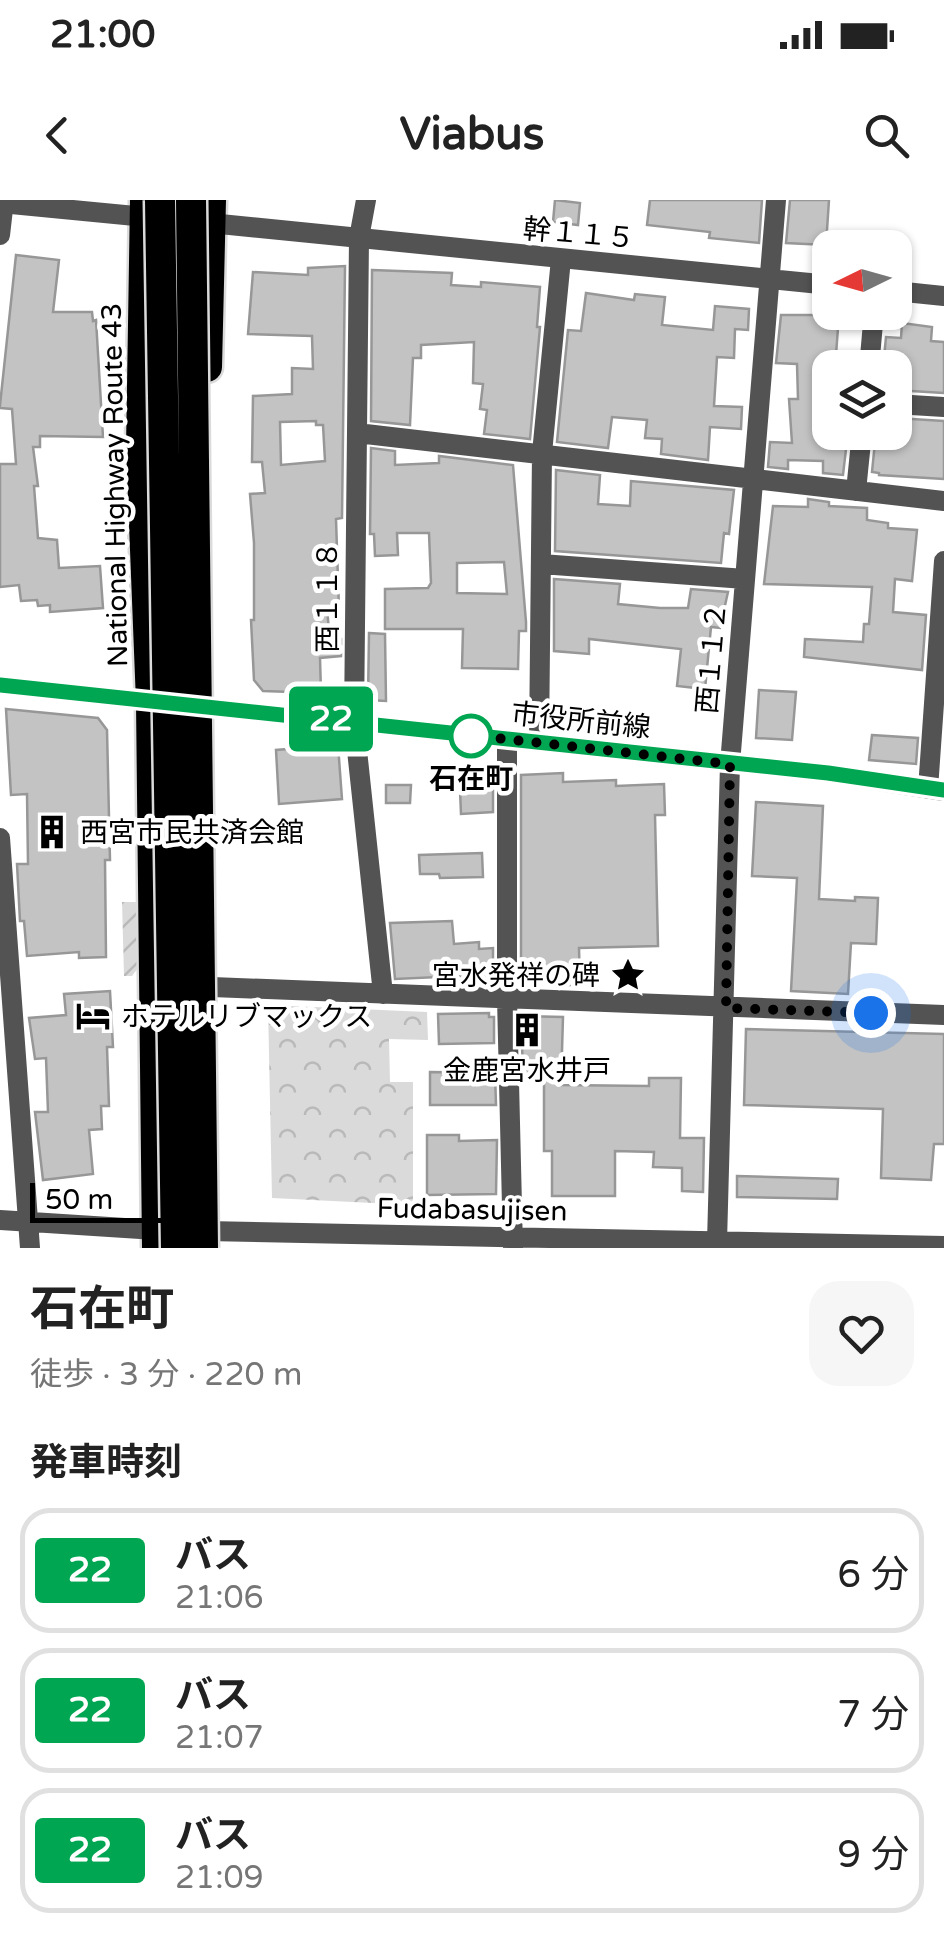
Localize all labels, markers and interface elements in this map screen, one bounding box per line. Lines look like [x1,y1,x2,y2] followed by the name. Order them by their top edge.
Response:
[50,12,155,58] text: 21:00
[30,108,85,163] icon: back
[400,108,544,162] text: Viabus
[859,108,914,163] icon: search
[522,212,636,256] street label: 幹１１５
[812,230,912,330] north arrow
[812,230,912,450] map controls
[95,302,135,668] street label: National Highway Route 43
[812,350,912,450] button: layers
[311,541,345,653] street label: 西１１８
[690,601,734,715] street label: 西１１２
[286,686,376,752] line badge: 22
[509,697,652,745] street label: 市役所前線
[309,698,353,740] text: 22
[450,715,492,757] marker: 石在町
[429,762,513,796] place label: 石在町
[33,813,71,851] building icon: 西宮市民共済会館
[80,816,304,850] place label: 西宮市民共済会館
[609,956,647,994] place icon: 宮水発祥の碑
[432,959,600,993] place label: 宮水発祥の碑
[846,988,896,1038] your location
[74,997,112,1035] hotel icon: ホテルリブマックス
[121,1000,372,1034] place label: ホテルリブマックス
[508,1011,546,1049] building icon: 金鹿宮水井戸
[443,1054,611,1088] place label: 金鹿宮水井戸
[30,1178,180,1223] scale bar
[45,1183,113,1217] text: 50 m
[376,1191,568,1229] street label: Fudabasujisen
[30,1281,174,1339] text: 石在町
[809,1281,914,1386] button: heart
[30,1356,302,1394] text: 徒歩 · 3 分 · 220 m
[30,1440,182,1486] text: 発車時刻
[175,1533,251,1579] text: バス
[68,1549,112,1591] text: 22
[837,1552,909,1598] text: 6 分
[175,1579,264,1617] text: 21:06
[175,1673,251,1719] text: バス
[68,1689,112,1731] text: 22
[837,1692,909,1738] text: 7 分
[175,1719,264,1757] text: 21:07
[175,1813,251,1859] text: バス
[68,1829,112,1871] text: 22
[837,1832,909,1878] text: 9 分
[175,1859,264,1897] text: 21:09

